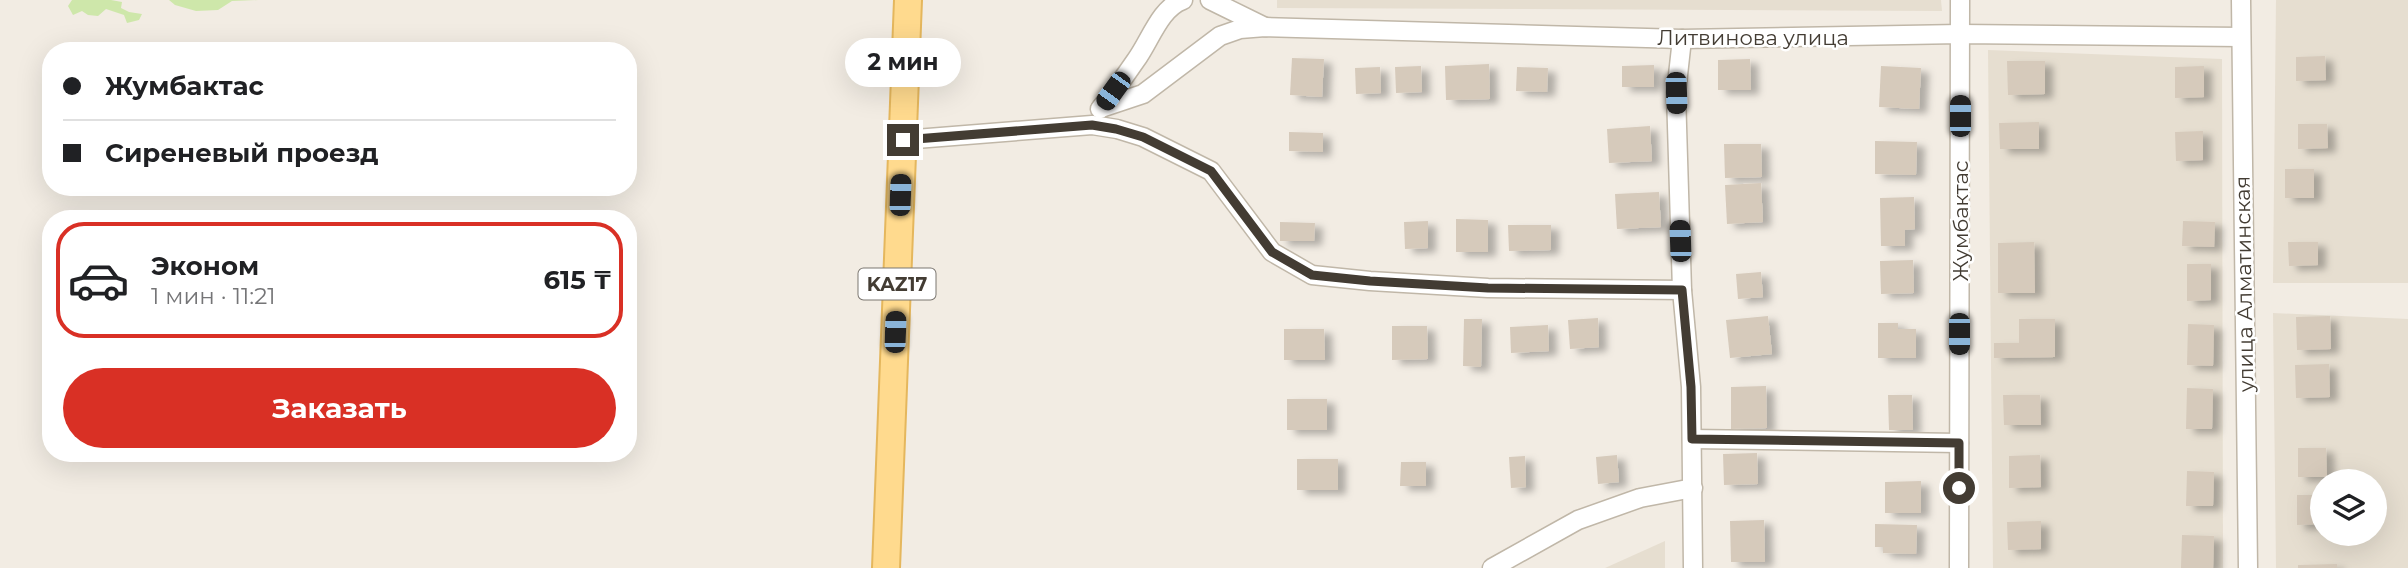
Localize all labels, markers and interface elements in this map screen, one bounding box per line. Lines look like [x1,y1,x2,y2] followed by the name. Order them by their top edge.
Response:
[1657,25,1849,50] street label: Литвинова улица
[845,38,961,88] callout: 2 мин
[867,48,939,76] text: 2 мин
[1093,68,1134,114] car
[105,70,264,102] text: Жумбактас
[1665,72,1688,114] car
[1950,95,1971,137] car
[887,124,919,156] route end
[105,137,379,169] text: Сиреневый проезд
[1948,160,1973,282] street label: Жумбактас
[889,174,912,216] car
[2230,176,2258,393] street label: улица Алматинская
[1669,220,1692,262] car
[67,249,130,312] icon: car
[151,250,259,282] text: Эконом
[543,264,612,296] text: 615 ₸
[858,268,936,300] road number: KAZ17
[151,282,276,310] text: 1 мин · 11:21
[884,311,907,353] car
[1949,313,1970,355] car
[63,368,616,448] button: Заказать
[2310,469,2387,546] map controls
[2310,469,2387,546] button: layers
[1943,472,1975,504] route start

